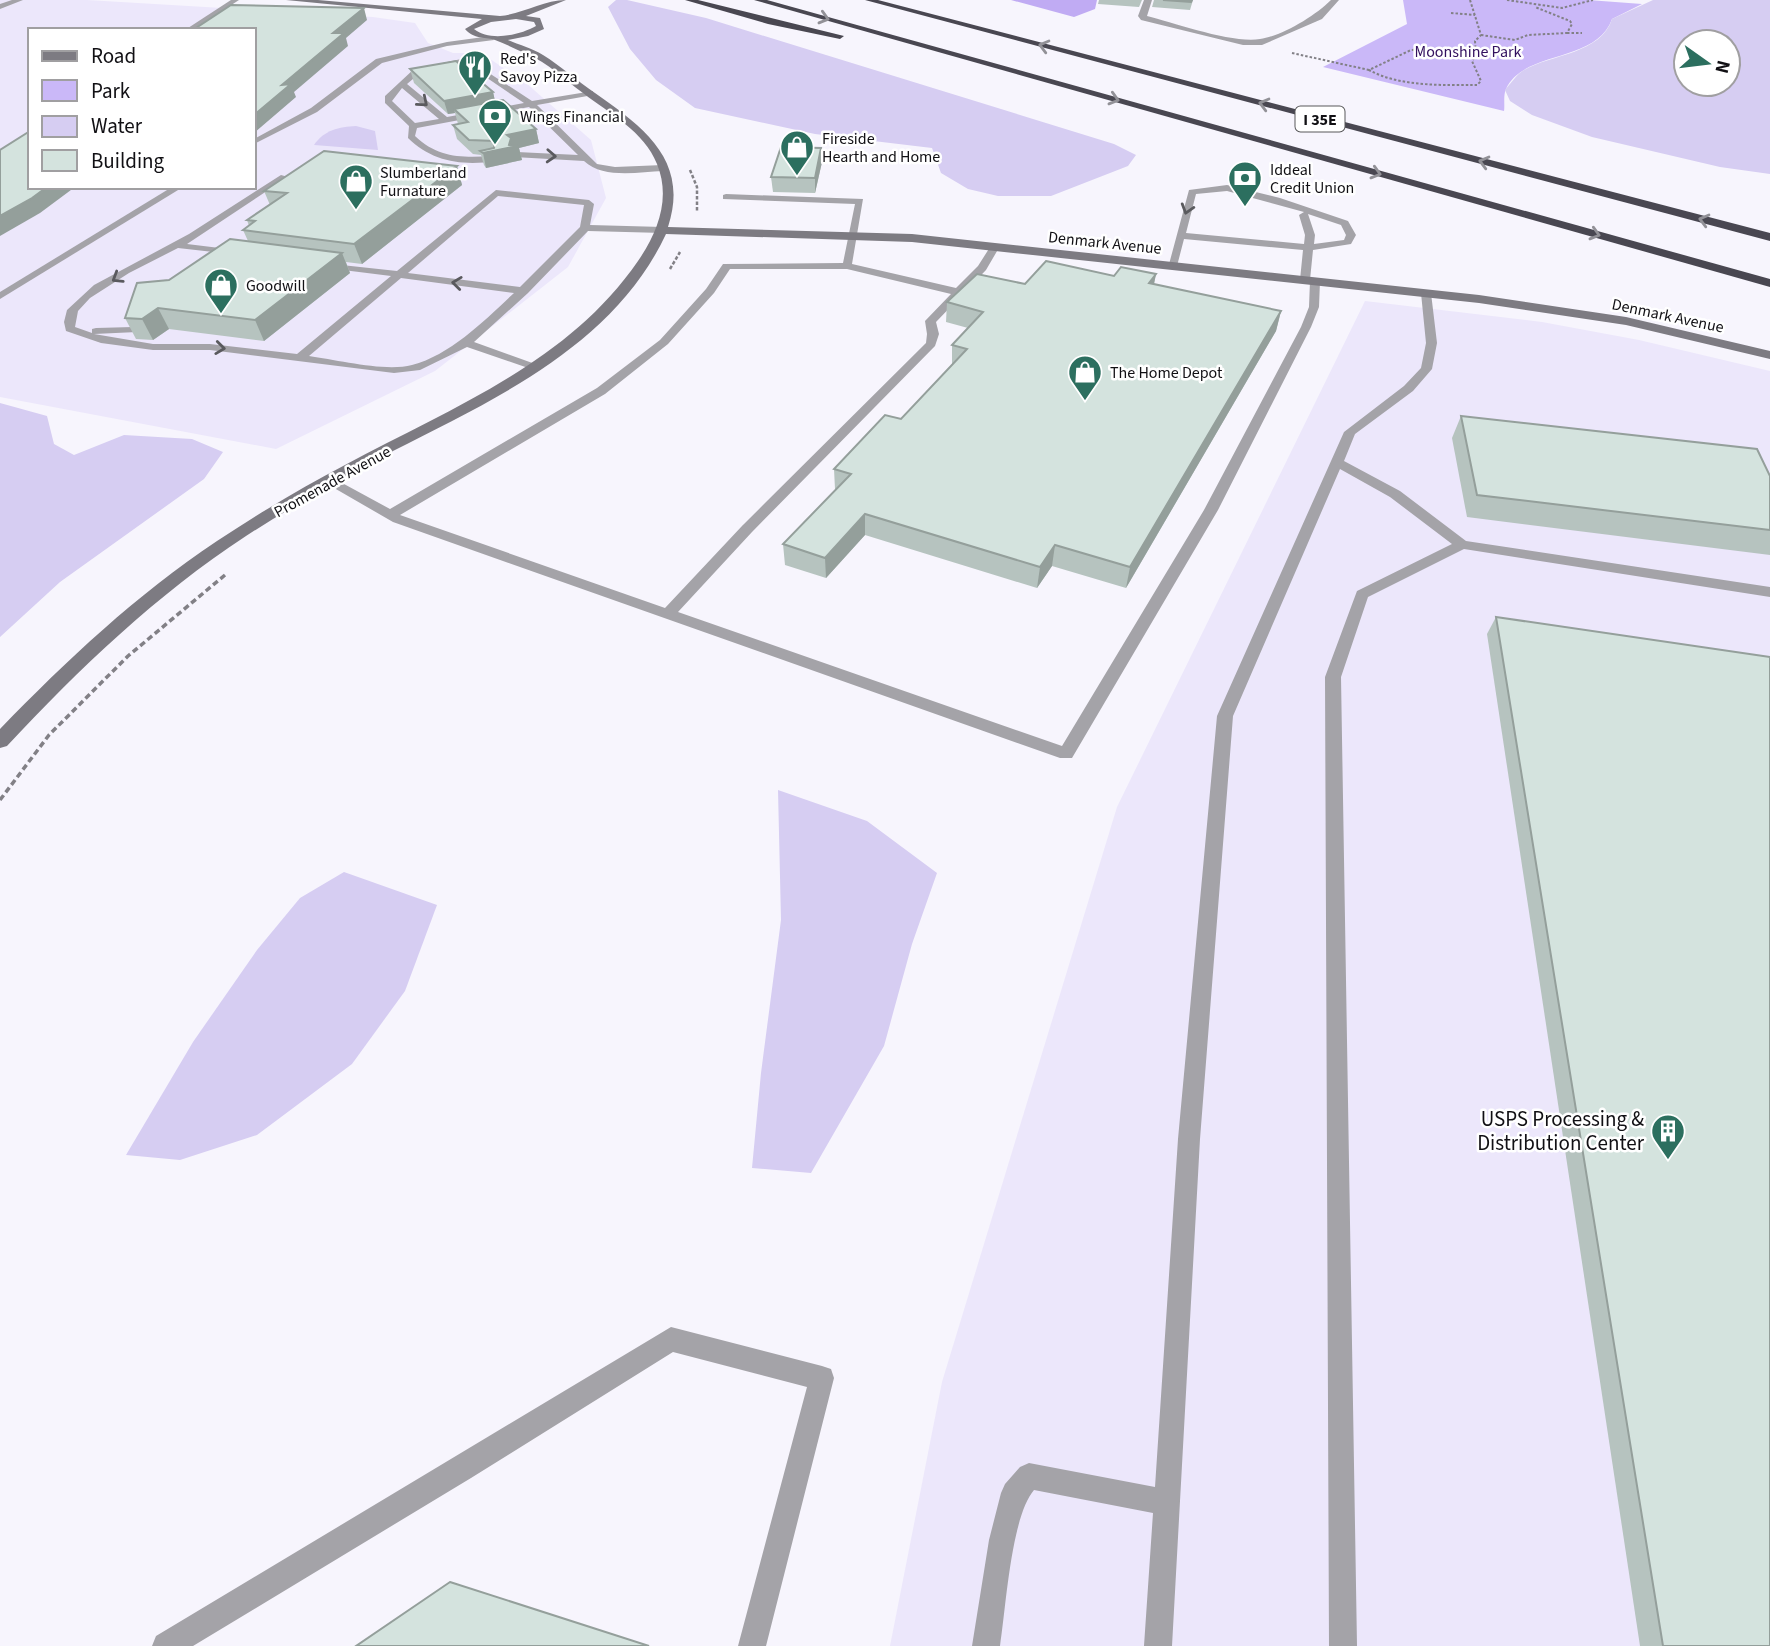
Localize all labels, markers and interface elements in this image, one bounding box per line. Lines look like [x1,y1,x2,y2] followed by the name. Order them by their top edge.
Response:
[818,10,830,25] one-way arrow
[28,28,256,189] legend
[1672,28,1742,98] north arrow
[1038,40,1050,54] one-way arrow
[91,41,136,71] text: Road
[1415,41,1522,63] park label: Moonshine Park
[456,48,494,97] restaurant icon: Red's Savoy Pizza
[500,48,578,88] place label: Red's Savoy Pizza
[1707,57,1737,76] text: N
[91,76,131,106] text: Park
[1108,91,1120,106] one-way arrow
[415,94,428,106] one-way arrow
[476,97,514,146] bank icon: Wings Financial
[1258,98,1270,112] one-way arrow
[520,106,624,128] place label: Wings Financial
[1296,106,1344,132] road number: I 35E
[91,111,143,141] text: Water
[778,128,816,177] shop icon: Fireside Hearth and Home
[822,128,940,168] place label: Fireside Hearth and Home
[91,146,165,176] text: Building
[545,148,556,163] one-way arrow
[1478,156,1490,170] one-way arrow
[1226,159,1264,208] bank icon: Iddeal Credit Union
[1270,159,1354,199] place label: Iddeal Credit Union
[337,162,375,211] shop icon: Slumberland Furnature
[380,162,467,202] place label: Slumberland Furnature
[1370,164,1382,179] one-way arrow
[1180,202,1195,214] one-way arrow
[1698,214,1710,228] one-way arrow
[1589,225,1601,240] one-way arrow
[1047,226,1163,260] street label: Denmark Avenue
[202,266,240,315] shop icon: Goodwill
[111,269,124,282] one-way arrow
[246,275,306,297] place label: Goodwill
[451,275,462,290] one-way arrow
[1610,293,1726,339] street label: Denmark Avenue
[214,341,226,356] one-way arrow
[1066,353,1104,402] shop icon: The Home Depot
[1110,362,1223,384] place label: The Home Depot
[270,441,395,523] street label: Promenade Avenue
[1477,1104,1645,1158] place label: USPS Processing & Distribution Center
[1649,1112,1687,1161] building icon: USPS Processing & Distribution Center

